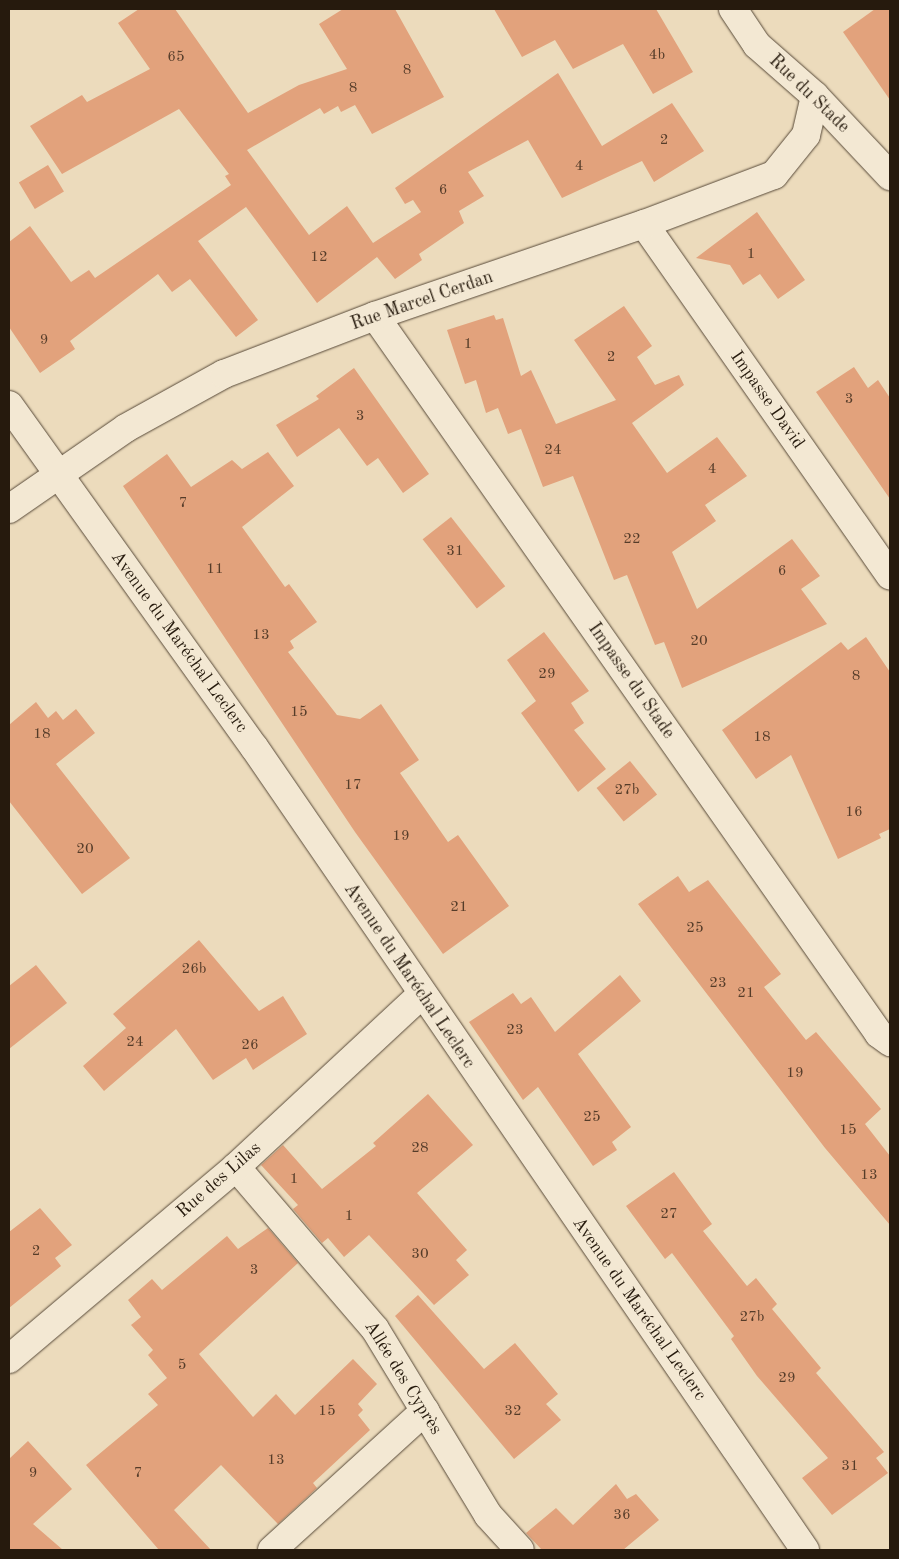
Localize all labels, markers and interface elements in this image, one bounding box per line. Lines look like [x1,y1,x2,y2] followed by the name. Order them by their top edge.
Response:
[649,47,665,65] house number: 4b
[167,49,185,67] house number: 65
[764,50,854,138] street label: Rue du Stade
[403,62,411,80] house number: 8
[349,80,357,98] house number: 8
[660,132,668,150] house number: 2
[575,158,583,176] house number: 4
[439,182,447,200] house number: 6
[747,246,755,264] house number: 1
[310,249,328,267] house number: 12
[348,267,496,335] street label: Rue Marcel Cerdan
[40,332,48,350] house number: 9
[464,336,472,354] house number: 1
[725,347,809,453] street label: Impasse David
[607,349,615,367] house number: 2
[845,391,853,409] house number: 3
[356,408,364,426] house number: 3
[544,442,562,460] house number: 24
[708,461,716,479] house number: 4
[179,495,187,513] house number: 7
[623,531,641,549] house number: 22
[446,543,464,561] house number: 31
[106,547,252,737] street label: Avenue du Maréchal Leclerc
[206,561,224,579] house number: 11
[778,563,786,581] house number: 6
[583,619,679,743] street label: Impasse du Stade
[252,627,270,645] house number: 13
[690,633,708,651] house number: 20
[538,666,556,684] house number: 29
[852,668,860,686] house number: 8
[290,704,308,722] house number: 15
[33,726,51,744] house number: 18
[753,729,771,747] house number: 18
[344,777,362,795] house number: 17
[614,782,640,800] house number: 27b
[845,804,863,822] house number: 16
[392,828,410,846] house number: 19
[76,841,94,859] house number: 20
[339,879,479,1073] street label: Avenue du Maréchal Leclerc
[450,899,468,917] house number: 21
[686,920,704,938] house number: 25
[181,961,207,979] house number: 26b
[709,975,727,993] house number: 23
[737,985,755,1003] house number: 21
[506,1022,524,1040] house number: 23
[126,1034,144,1052] house number: 24
[241,1037,259,1055] house number: 26
[786,1065,804,1083] house number: 19
[583,1109,601,1127] house number: 25
[839,1122,857,1140] house number: 15
[172,1137,266,1223] street label: Rue des Lilas
[411,1140,429,1158] house number: 28
[860,1167,878,1185] house number: 13
[290,1171,298,1189] house number: 1
[660,1206,678,1224] house number: 27
[345,1208,353,1226] house number: 1
[567,1213,711,1405] street label: Avenue du Maréchal Leclerc
[32,1243,40,1261] house number: 2
[411,1246,429,1264] house number: 30
[250,1262,258,1280] house number: 3
[739,1309,765,1327] house number: 27b
[359,1317,447,1439] street label: Allée des Cyprès
[178,1357,186,1375] house number: 5
[778,1370,796,1388] house number: 29
[318,1403,336,1421] house number: 15
[504,1403,522,1421] house number: 32
[267,1452,285,1470] house number: 13
[841,1458,859,1476] house number: 31
[29,1465,37,1483] house number: 9
[134,1465,142,1483] house number: 7
[613,1507,631,1525] house number: 36

